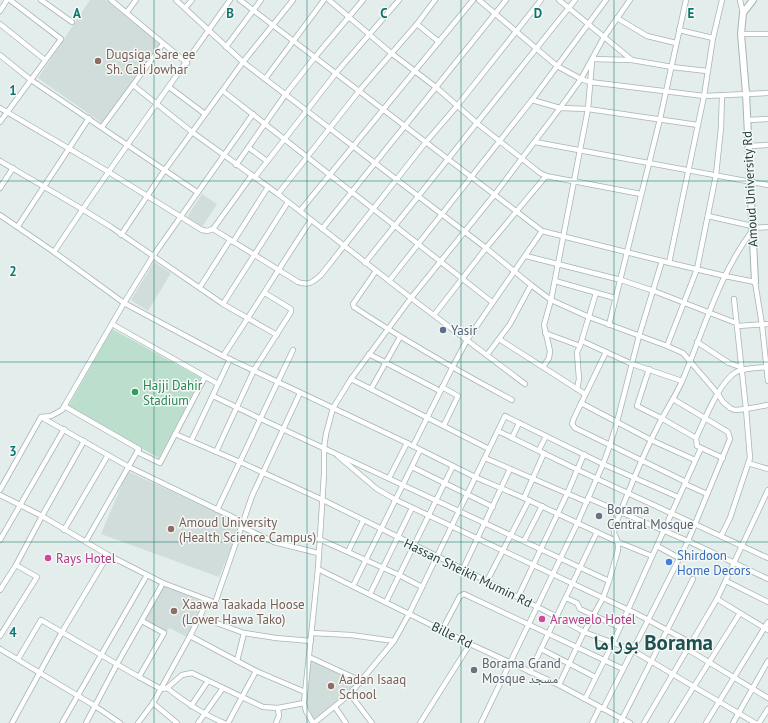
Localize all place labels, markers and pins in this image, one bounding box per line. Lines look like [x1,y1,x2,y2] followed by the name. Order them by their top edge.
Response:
[106,46,195,78] place label: Dugsiga Sare ee Sh. Cali Jowhar
[93,56,103,66] marker: Dugsiga Sare ee Sh. Cali Jowhar
[451,322,478,339] place label: Yasir
[438,325,448,335] marker: Yasir
[143,377,203,409] place label: Hajji Dahir Stadium
[130,387,140,397] marker: Hajji Dahir Stadium
[607,501,694,533] place label: Borama Central Mosque
[594,511,604,521] marker: Borama Central Mosque
[179,514,316,546] place label: Amoud University (Health Science Campus)
[166,524,176,534] marker: Amoud University (Health Science Campus)
[677,547,751,579] place label: Shirdoon Home Decors
[56,550,116,567] place label: Rays Hotel
[43,553,53,563] marker: Rays Hotel
[664,557,674,567] marker: Shirdoon Home Decors
[182,596,305,628] place label: Xaawa Taakada Hoose (Lower Hawa Tako)
[169,606,179,616] marker: Xaawa Taakada Hoose (Lower Hawa Tako)
[550,611,636,628] place label: Araweelo Hotel
[537,614,547,624] marker: Araweelo Hotel
[482,655,561,687] place label: Borama Grand Mosque مسجد
[469,665,479,675] marker: Borama Grand Mosque مسجد
[339,671,406,703] place label: Aadan Isaaq School
[326,681,336,691] marker: Aadan Isaaq School

